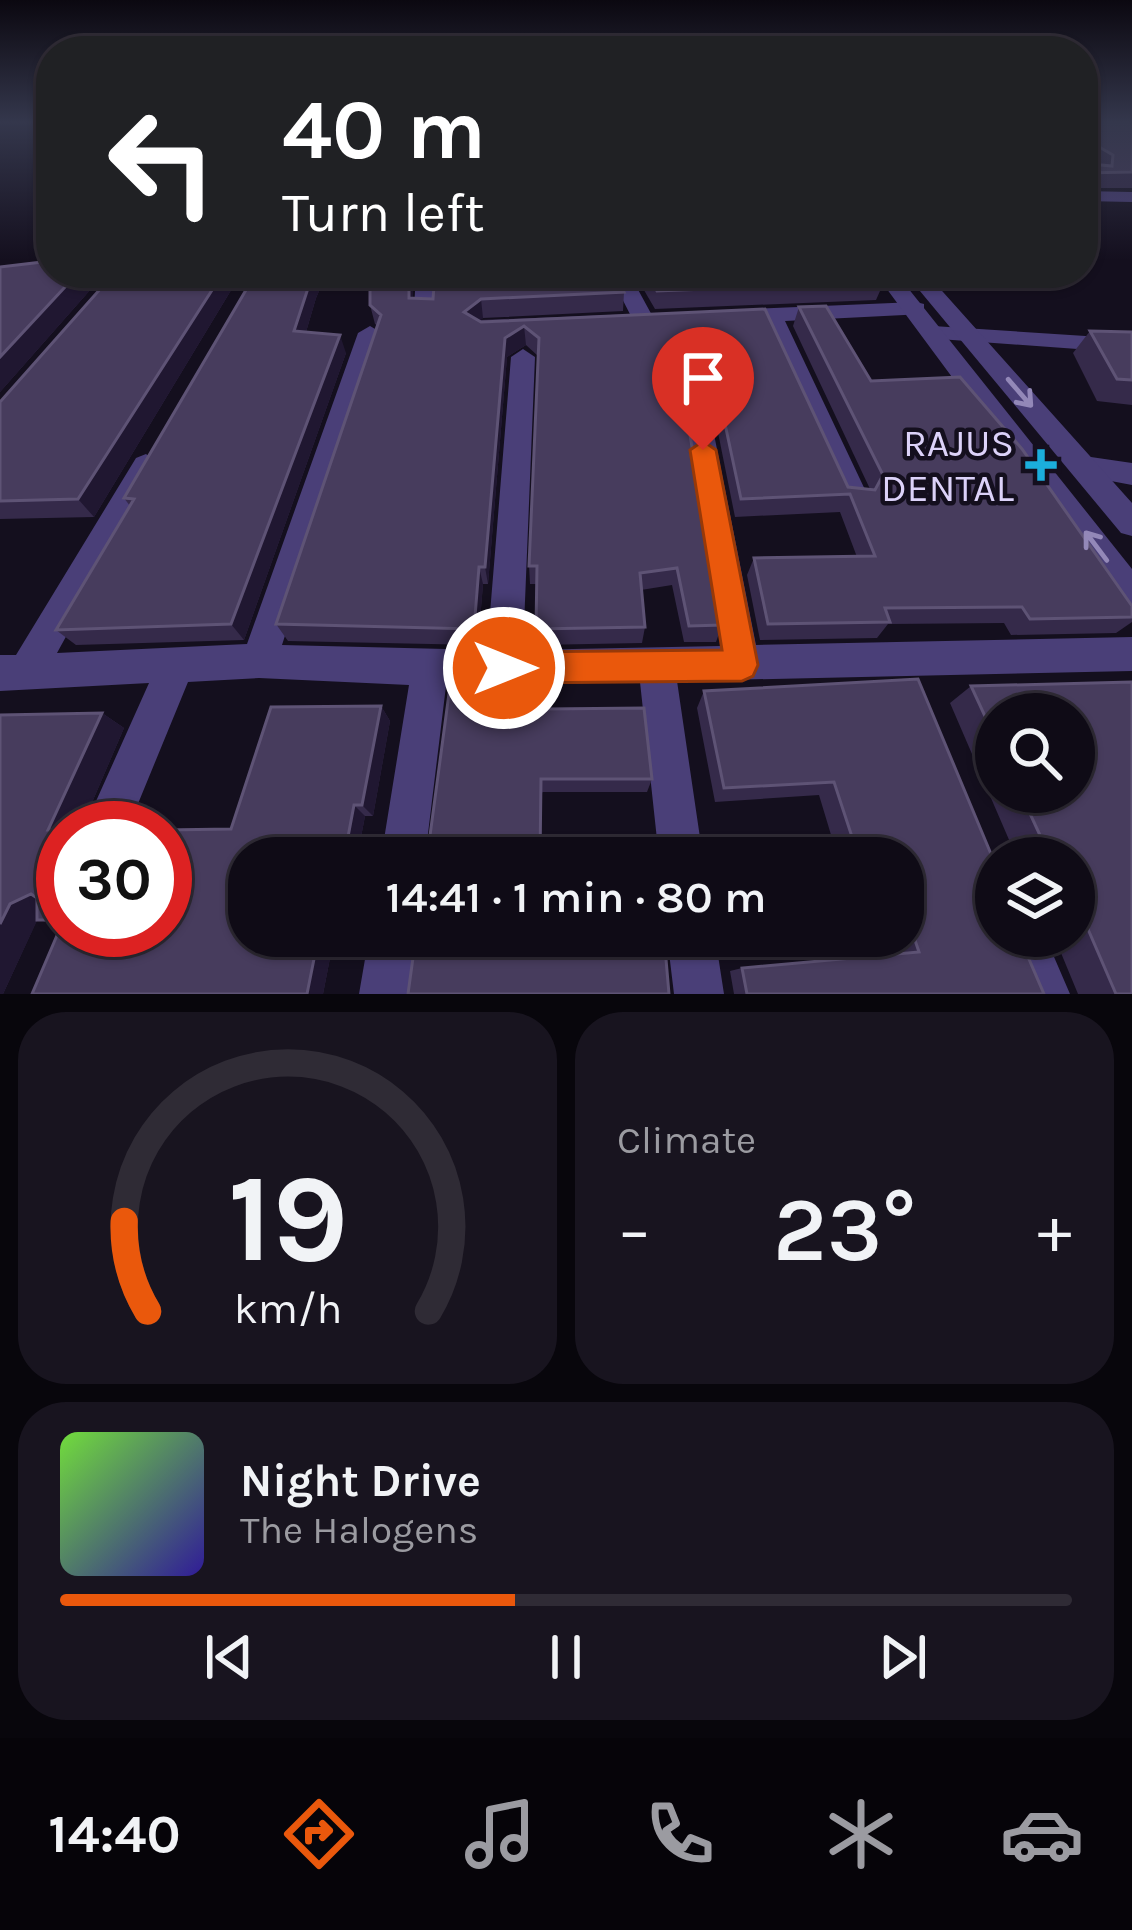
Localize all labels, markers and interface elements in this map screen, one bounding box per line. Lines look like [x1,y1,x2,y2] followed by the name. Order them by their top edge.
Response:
[282,81,486,179] text: 40 m
[84,84,240,240] icon: left
[282,181,485,245] text: Turn left
[652,327,754,450] pin
[670,345,736,411] icon: arrive
[1006,377,1033,407] one-way arrow
[881,420,1014,511] place label: RAJUS DENTAL
[1025,449,1057,481] marker: RAJUS DENTAL
[1084,530,1110,563] one-way arrow
[441,605,567,731] position arrow
[975,693,1095,957] map controls
[975,693,1095,813] button: search
[36,801,192,957] speed limit sign: 30
[975,837,1095,957] button: layers
[385,871,767,923] text: 14:41 · 1 min · 80 m
[617,1117,756,1163] text: Climate
[227,1146,348,1291] text: 19
[773,1177,916,1283] text: 23°
[617,1191,652,1269] text: −
[1037,1191,1072,1269] text: +
[233,1284,342,1334] text: km/h
[240,1455,481,1507] text: Night Drive
[240,1507,478,1553] text: The Halogens
[196,1624,262,1690] icon: previous
[533,1624,599,1690] icon: pause
[870,1624,936,1690] icon: next
[277,1792,361,1876] icon: directions
[458,1792,542,1876] icon: music
[638,1792,722,1876] icon: phone
[819,1792,903,1876] icon: climate
[1000,1792,1084,1876] icon: car
[48,1802,181,1866] text: 14:40

